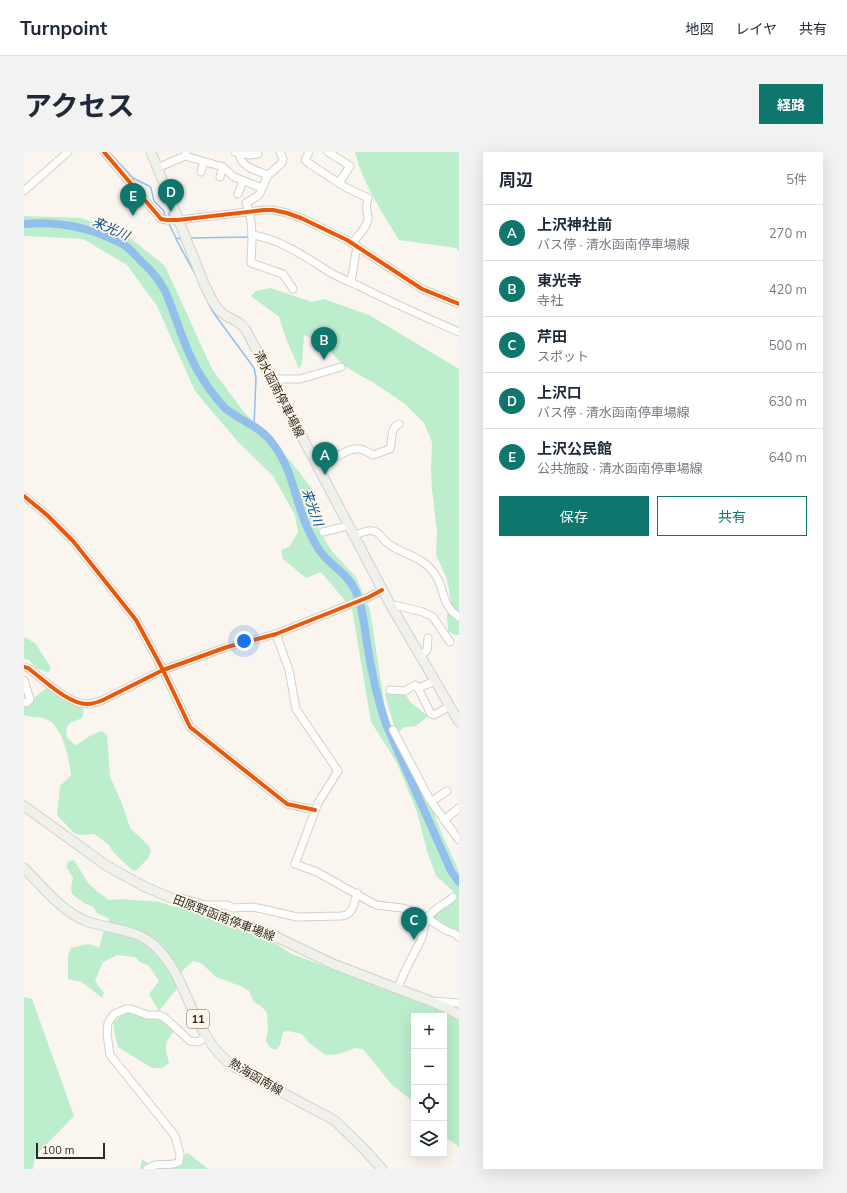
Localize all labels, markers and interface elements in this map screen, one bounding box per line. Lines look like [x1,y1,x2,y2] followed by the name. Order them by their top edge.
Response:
[20,16,107,40] text: Turnpoint
[685,20,713,38] text: 地図
[735,20,777,38] text: レイヤ
[799,20,827,38] text: 共有
[759,84,823,124] button: 経路
[24,88,135,123] text: アクセス
[499,169,533,190] text: 周辺
[786,171,807,187] text: 5件
[158,179,184,212] pin: D
[120,183,146,216] pin: E
[90,213,134,244] water label: 来光川
[537,215,612,234] text: 上沢神社前
[507,225,517,241] text: A
[769,225,807,241] text: 270 m
[537,236,690,252] text: バス停 · 清水函南停車場線
[537,271,582,290] text: 東光寺
[508,281,516,297] text: B
[769,281,807,297] text: 420 m
[537,292,563,308] text: 寺社
[311,327,337,360] pin: B
[537,327,567,346] text: 芹田
[508,337,516,353] text: C
[769,337,807,353] text: 500 m
[251,348,308,440] street label: 清水函南停車場線
[537,348,589,364] text: スポット
[537,383,582,402] text: 上沢口
[507,393,517,409] text: D
[769,393,807,409] text: 630 m
[537,404,690,420] text: バス停 · 清水函南停車場線
[537,439,612,458] text: 上沢公民館
[312,442,338,475] pin: A
[508,449,516,465] text: E
[769,449,807,465] text: 640 m
[537,460,703,476] text: 公共施設 · 清水函南停車場線
[299,486,328,530] water label: 来光川
[499,496,649,536] button: 保存
[657,496,807,536] button: 共有
[234,631,254,651] your location
[171,891,277,944] street label: 田原野函南停車場線
[401,907,427,940] pin: C
[187,1010,209,1028] road number: 11
[411,1013,447,1157] map controls
[411,1013,447,1049] button: +
[411,1049,447,1085] button: −
[227,1055,286,1098] street label: 熱海函南線
[411,1085,447,1121] button: locate
[411,1121,447,1157] button: layers
[36,1141,105,1160] scale bar
[42,1143,74,1157] text: 100 m

